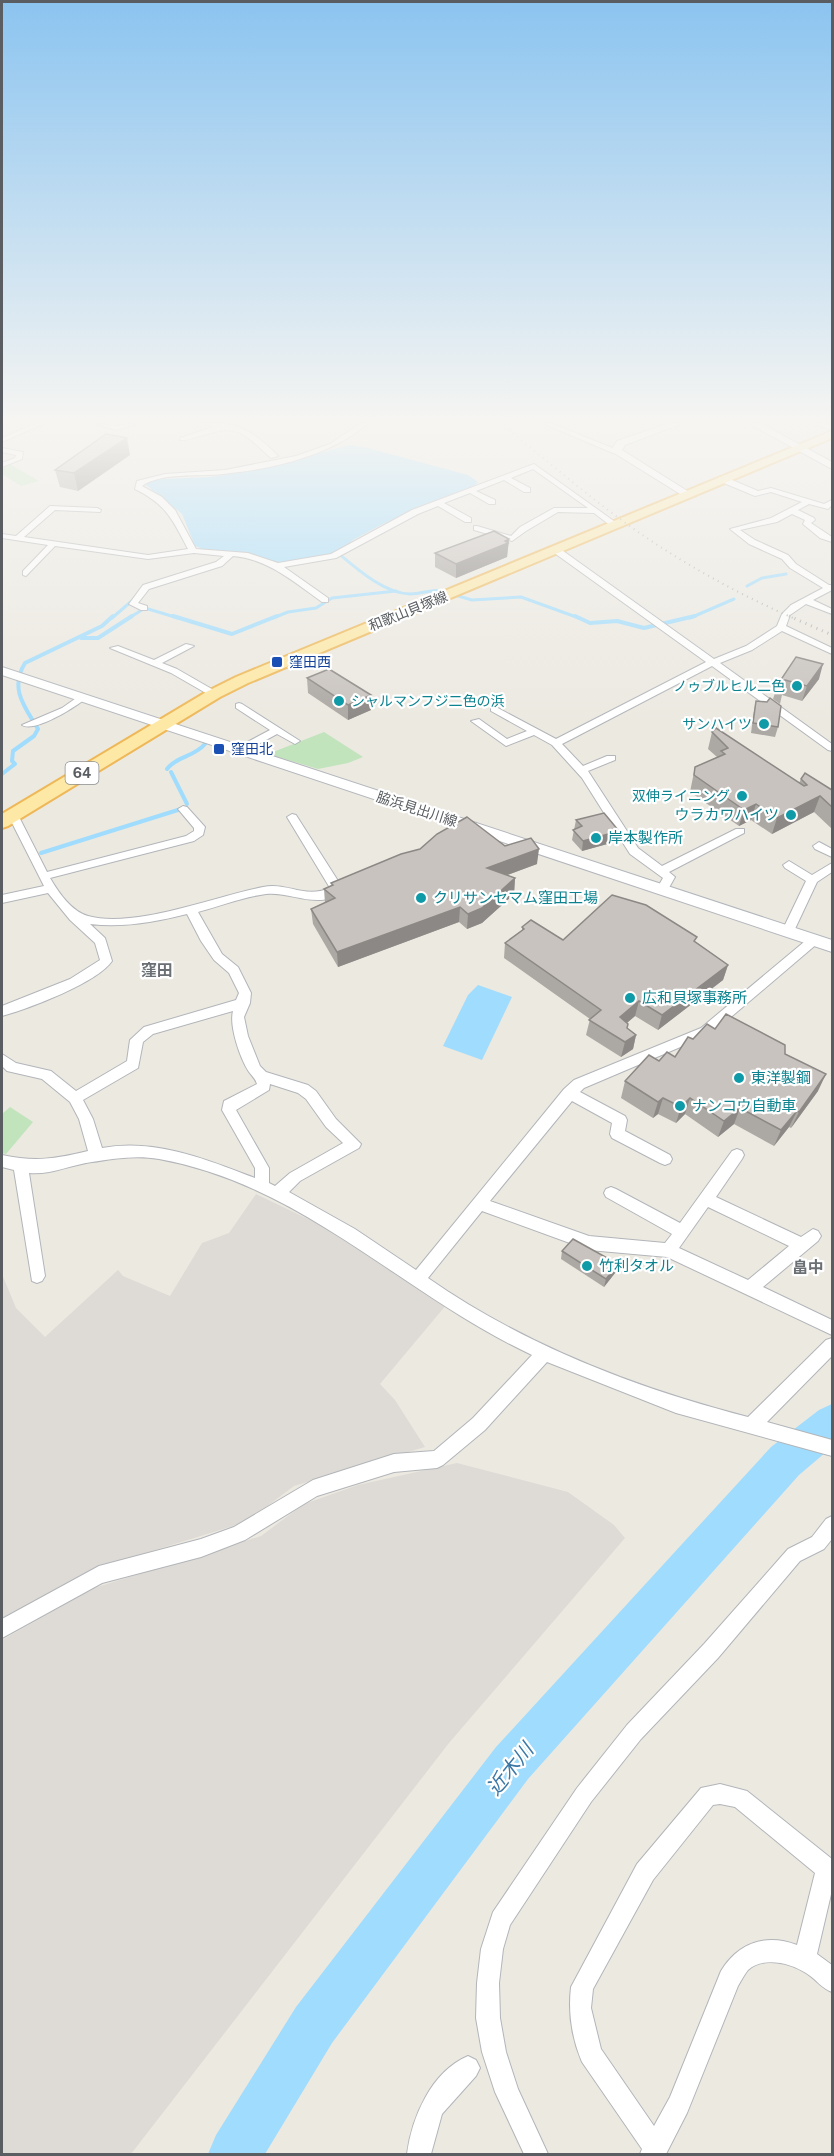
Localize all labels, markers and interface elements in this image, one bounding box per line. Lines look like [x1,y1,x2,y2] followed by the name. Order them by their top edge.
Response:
[366,588,450,634] street label: 和歌山貝塚線
[289,654,331,670] place label: 窪田西
[270,655,284,669] marker: 窪田西
[673,678,785,694] place label: ノゥブルヒル二色
[790,679,804,693] marker: ノゥブルヒル二色
[351,693,505,709] place label: シャルマンフジ二色の浜
[332,694,346,708] marker: シャルマンフジ二色の浜
[682,716,752,732] place label: サンハイツ
[757,717,771,731] marker: サンハイツ
[231,741,273,757] place label: 窪田北
[212,742,226,756] marker: 窪田北
[66,762,98,784] road number: 64
[375,788,459,830] street label: 脇浜見出川線
[632,788,730,804] place label: 双伸ライニング
[735,789,749,803] marker: 双伸ライニング
[674,806,779,823] place label: ウラカワハイツ
[784,808,798,822] marker: ウラカワハイツ
[608,829,683,846] place label: 岸本製作所
[589,831,603,845] marker: 岸本製作所
[433,889,598,906] place label: クリサンセマム窪田工場
[414,891,428,905] marker: クリサンセマム窪田工場
[141,961,173,980] district label: 窪田
[642,989,747,1006] place label: 広和貝塚事務所
[623,991,637,1005] marker: 広和貝塚事務所
[751,1069,811,1086] place label: 東洋製鋼
[732,1071,746,1085] marker: 東洋製鋼
[692,1097,796,1114] place label: ナンコウ自動車
[673,1099,687,1113] marker: ナンコウ自動車
[599,1257,674,1274] place label: 竹利タオル
[792,1258,824,1277] district label: 畠中
[580,1259,594,1273] marker: 竹利タオル
[482,1737,539,1800] water label: 近木川

